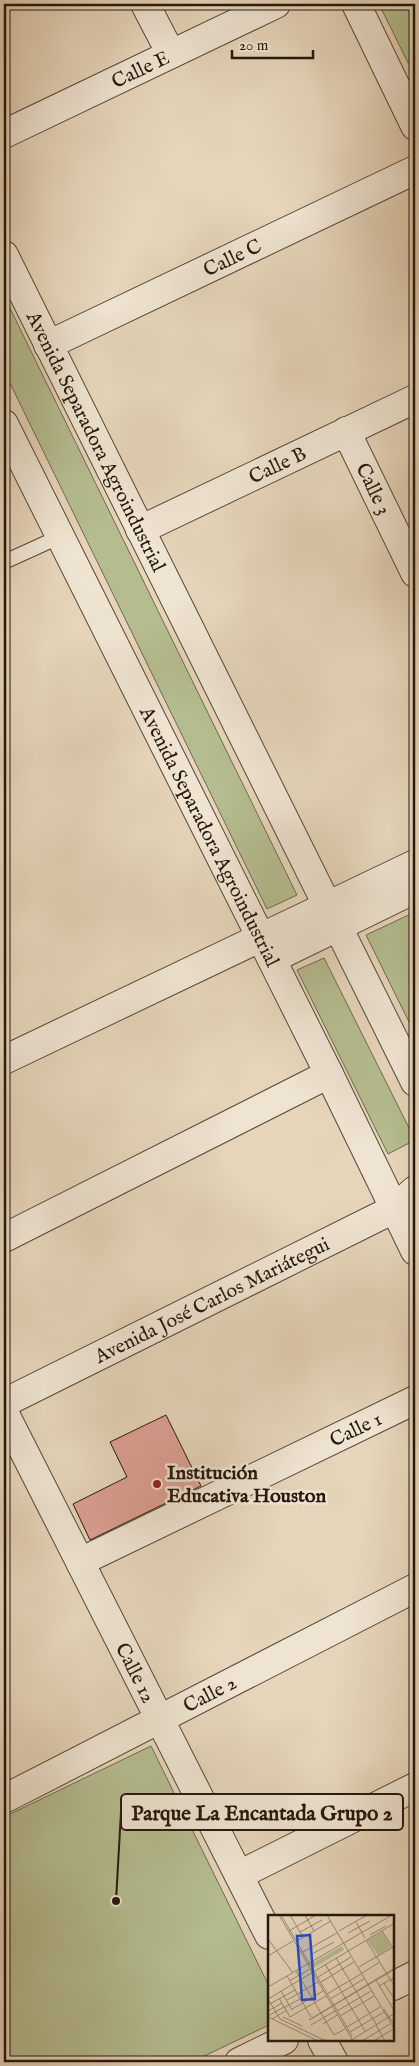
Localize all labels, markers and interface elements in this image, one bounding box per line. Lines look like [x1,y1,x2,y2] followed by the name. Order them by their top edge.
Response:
[232,28,313,60] scale bar
[239,36,269,55] text: 20 m
[108,46,174,95] street label: Calle E
[200,234,266,283] street label: Calle C
[20,307,171,577] street label: Avenida Separadora Agroindustrial
[245,442,311,490] street label: Calle B
[349,459,396,519] street label: Calle 3
[133,702,285,972] street label: Avenida Separadora Agroindustrial
[90,1232,334,1370] street label: Avenida José Carlos Mariátegui
[326,1407,386,1453] street label: Calle 1
[167,1461,327,1509] place label: Institución Educativa Houston
[151,1478,163,1490] marker: Institución Educativa Houston
[109,1639,160,1707] street label: Calle 12
[179,1671,241,1719] street label: Calle 2
[121,1794,403,1830] callout: Parque La Encantada Grupo 2
[131,1801,393,1828] text: Parque La Encantada Grupo 2
[268,1915,394,2041] inset map

